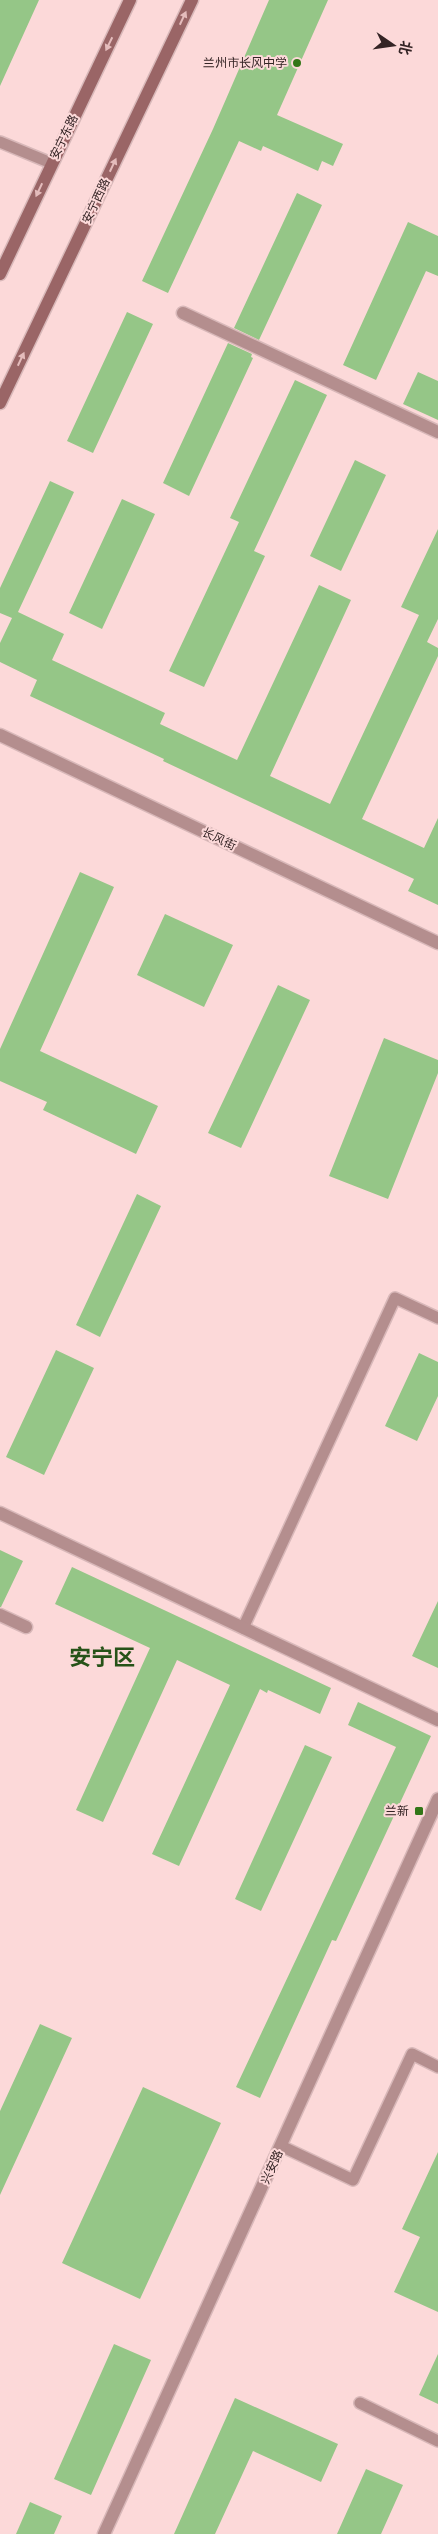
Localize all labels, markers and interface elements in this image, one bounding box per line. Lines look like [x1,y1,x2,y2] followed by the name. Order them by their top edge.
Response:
[179,11,187,25] one-way arrow
[368,20,418,70] north arrow
[105,37,113,51] one-way arrow
[394,39,417,57] text: 北
[203,54,287,71] place label: 兰州市长风中学
[291,57,303,69] marker: 兰州市长风中学
[45,111,82,162] street label: 安宁东路
[109,157,118,172] one-way arrow
[78,175,113,226] street label: 安宁西路
[34,183,42,197] one-way arrow
[17,352,25,366] one-way arrow
[199,823,239,854] street label: 长风街
[69,1642,135,1673] district label: 安宁区
[385,1802,409,1819] place label: 兰新
[413,1805,425,1817] marker: 兰新
[256,2147,287,2187] street label: 兴安路

